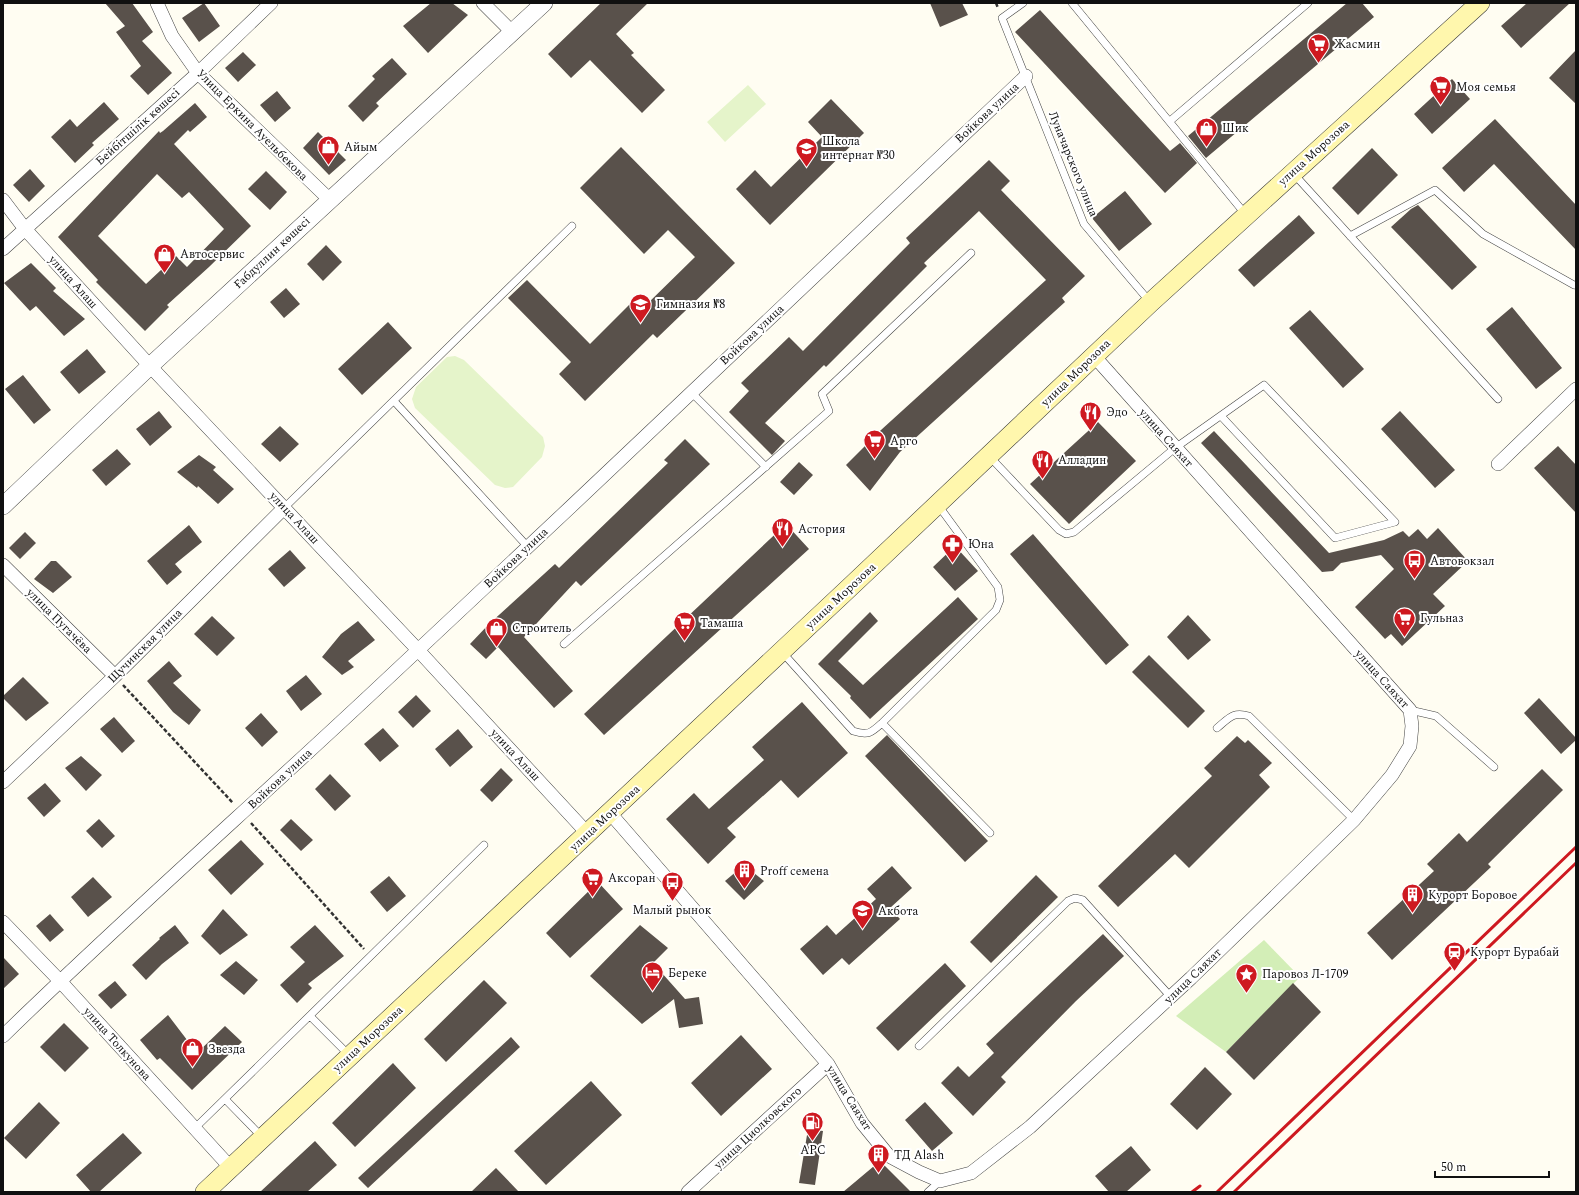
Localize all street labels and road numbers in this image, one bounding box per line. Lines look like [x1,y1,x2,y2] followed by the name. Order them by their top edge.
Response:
[192,65,312,185] street label: Улица Еркина Ауельбекова
[950,78,1024,148] street label: Войкова улица
[91,84,185,170] street label: Бейбітшілік көшесі
[1043,108,1103,220] street label: Луначарского улица
[1273,116,1354,191] street label: улица Морозова
[229,212,315,294] street label: Ғабдуллин көшесі
[43,250,102,313] street label: улица Алаш
[715,300,789,370] street label: Войкова улица
[1036,335,1115,412] street label: улица Морозова
[1133,403,1198,472] street label: улица Саяхат
[264,487,324,549] street label: улица Алаш
[479,523,553,593] street label: Войкова улица
[801,558,881,635] street label: улица Морозова
[21,583,96,658] street label: улица Пугачёва
[103,604,187,688] street label: Щучинская улица
[1349,644,1414,713] street label: улица Саяхат
[485,724,545,786] street label: улица Алаш
[243,744,317,814] street label: Войкова улица
[565,780,645,857] street label: улица Морозова
[1159,943,1226,1009] street label: улица Саяхат
[328,1001,408,1078] street label: улица Морозова
[78,1002,156,1085] street label: улица Толкунова
[821,1061,877,1135] street label: улица Саяхат
[709,1082,806,1175] street label: улица Циолковского

